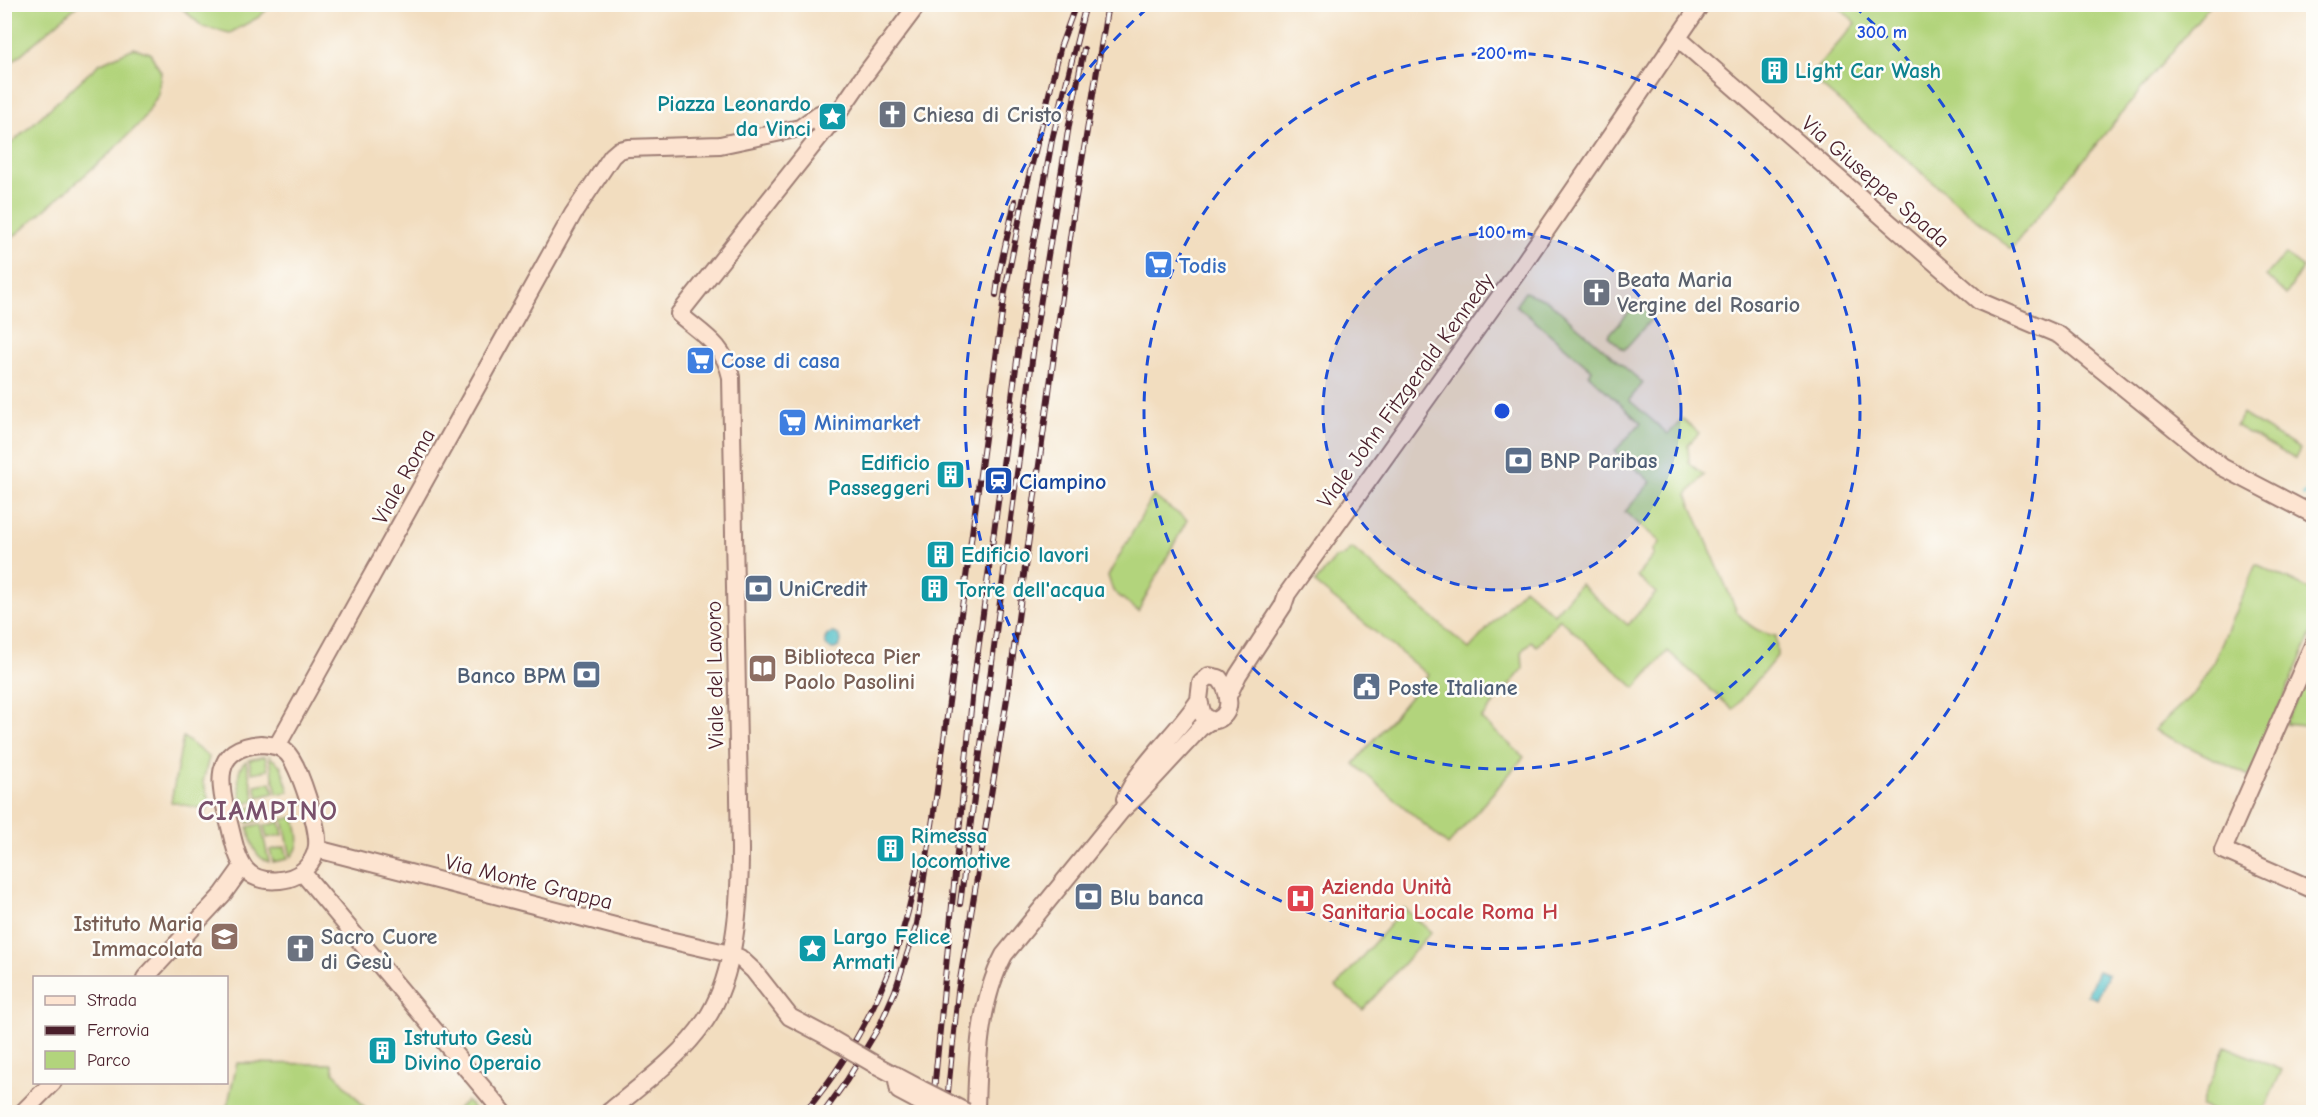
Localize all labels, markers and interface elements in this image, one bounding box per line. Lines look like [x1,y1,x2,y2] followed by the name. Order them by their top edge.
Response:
[1857,22,1907,43] text: 300 m
[1477,43,1527,64] text: 200 m
[1758,54,1790,86] building icon: Light Car Wash
[1795,58,1941,84] place label: Light Car Wash
[657,91,811,142] place label: Piazza Leonardo da Vinci
[876,98,908,130] church icon: Chiesa di Cristo
[816,100,848,132] place icon: Piazza Leonardo da Vinci
[913,102,1062,128] place label: Chiesa di Cristo
[1796,110,1955,253] street label: Via Giuseppe Spada
[1478,222,1526,243] text: 100 m
[1142,249,1174,281] supermarket icon: Todis
[1179,253,1226,279] place label: Todis
[1617,267,1800,318] place label: Beata Maria Vergine del Rosario
[1312,268,1500,513] street label: Viale John Fitzgerald Kennedy
[1580,276,1612,308] church icon: Beata Maria Vergine del Rosario
[684,344,716,376] supermarket icon: Cose di casa
[721,348,840,374] place label: Cose di casa
[1492,401,1512,421] centre of rings
[777,406,809,438] supermarket icon: Minimarket
[814,410,921,436] place label: Minimarket
[367,424,441,529] street label: Viale Roma
[1503,444,1535,476] bank icon: BNP Paribas
[1540,448,1657,474] place label: BNP Paribas
[828,450,930,501] place label: Edificio Passeggeri
[935,459,967,491] building icon: Edificio Passeggeri
[982,465,1014,497] station icon: Ciampino
[1019,469,1106,495] place label: Ciampino
[924,538,956,570] building icon: Edificio lavori
[961,542,1089,568] place label: Edificio lavori
[742,572,774,604] bank icon: UniCredit
[919,573,951,605] building icon: Torre dell'acqua
[779,576,868,602] place label: UniCredit
[956,577,1105,603] place label: Torre dell'acqua
[701,600,729,749] street label: Viale del Lavoro
[784,644,920,695] place label: Biblioteca Pier Paolo Pasolini
[747,653,779,685] library icon: Biblioteca Pier Paolo Pasolini
[571,659,603,691] bank icon: Banco BPM
[457,663,566,689] place label: Banco BPM
[1351,671,1383,703] public building icon: Poste Italiane
[1388,675,1518,701] place label: Poste Italiane
[197,795,339,827] district label: CIAMPINO
[911,823,1011,874] place label: Rimessa locomotive
[874,832,906,864] building icon: Rimessa locomotive
[442,849,615,915] street label: Via Monte Grappa
[1322,874,1558,925] place label: Azienda Unità Sanitaria Locale Roma H
[1073,881,1105,913] bank icon: Blu banca
[1285,883,1317,915] hospital icon: Azienda Unità Sanitaria Locale Roma H
[1110,885,1204,911] place label: Blu banca
[73,911,203,962] place label: Istituto Maria Immacolata
[208,920,240,952] school or university icon: Istituto Maria Immacolata
[321,924,437,975] place label: Sacro Cuore di Gesù
[833,924,950,975] place label: Largo Felice Armati
[284,933,316,965] church icon: Sacro Cuore di Gesù
[796,933,828,965] place icon: Largo Felice Armati
[33,976,228,1084] legend
[87,990,137,1011] text: Strada
[87,1020,150,1041] text: Ferrovia
[404,1025,541,1076] place label: Istututo Gesù Divino Operaio
[367,1034,399,1066] building icon: Istututo Gesù Divino Operaio
[87,1050,130,1071] text: Parco

